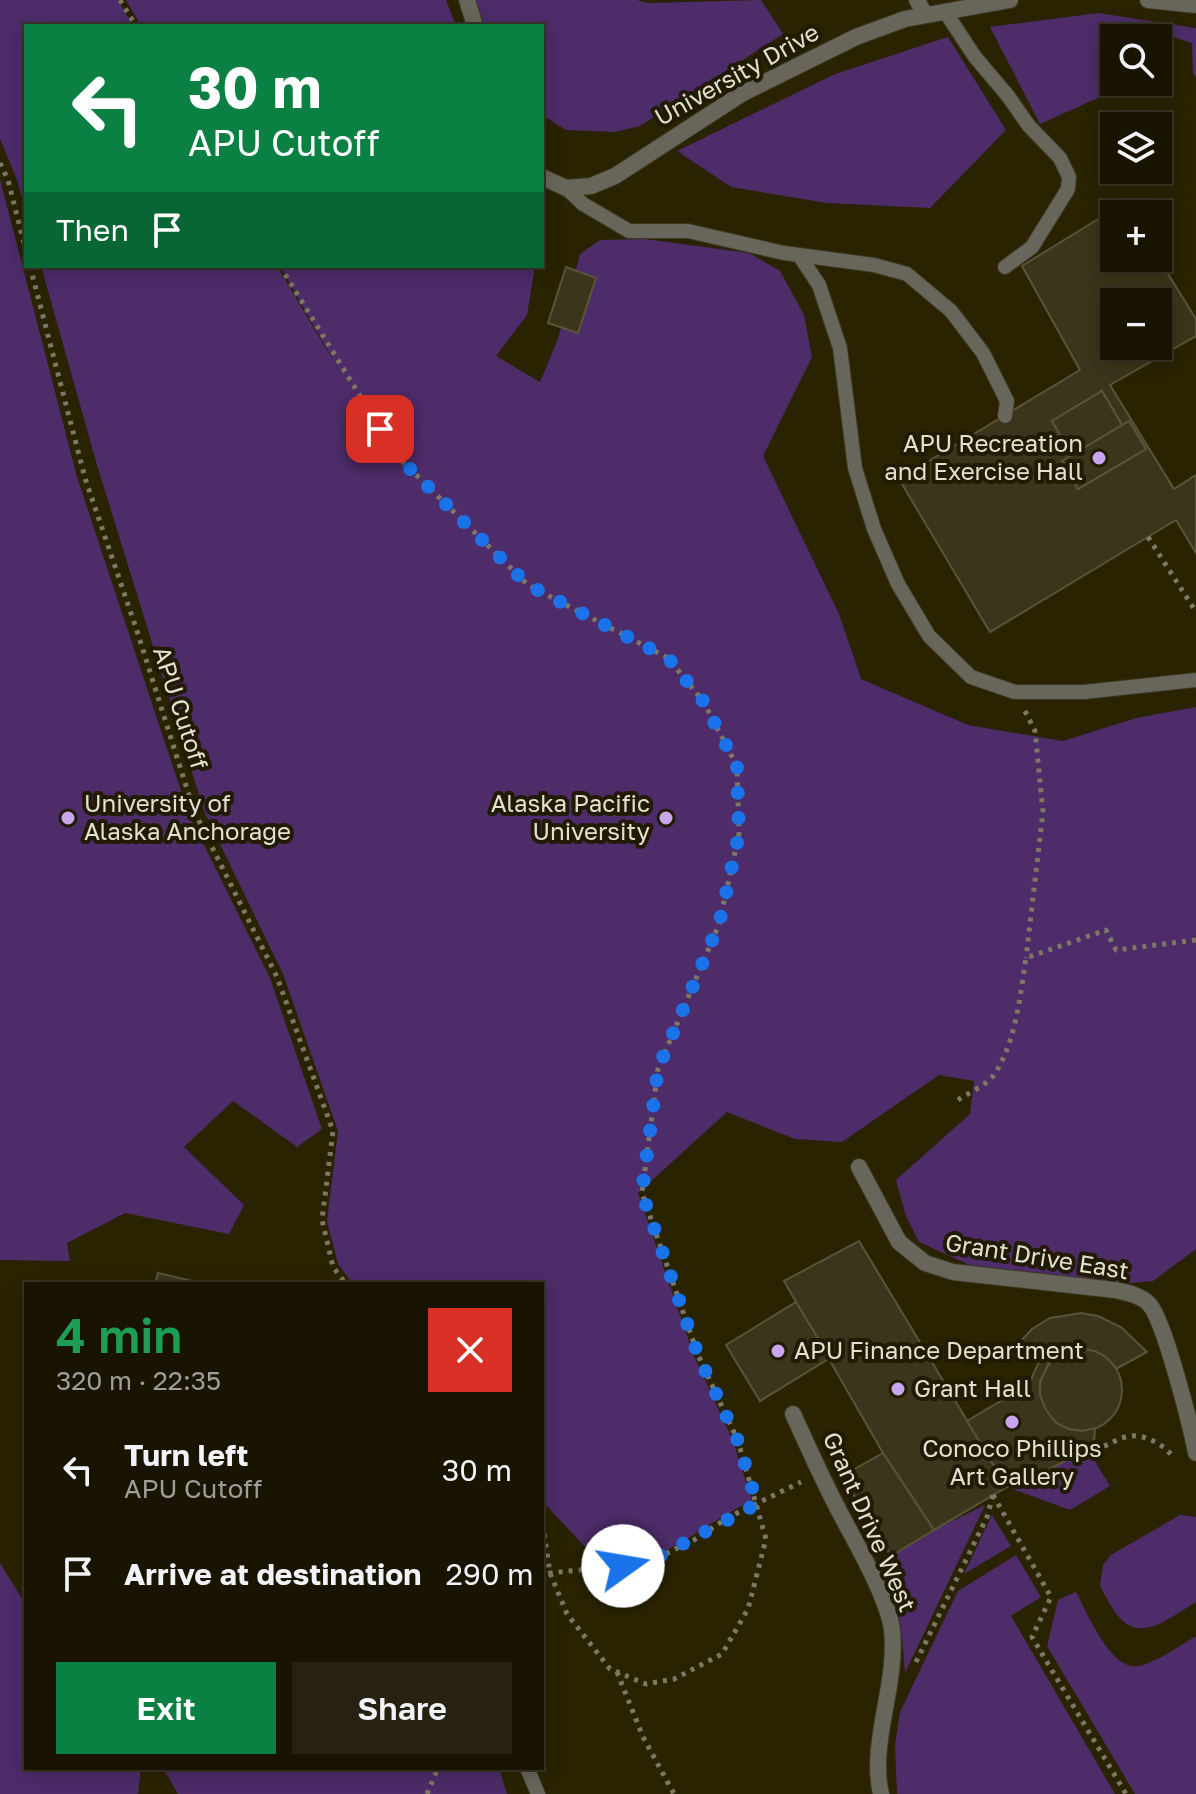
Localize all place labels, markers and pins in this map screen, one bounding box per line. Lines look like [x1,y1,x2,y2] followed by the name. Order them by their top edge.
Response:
[346,395,414,463] pin
[884,428,1083,485] place label: APU Recreation and Exercise Hall
[1090,449,1108,467] marker: APU Recreation and Exercise Hall
[84,788,291,845] place label: University of Alaska Anchorage
[491,788,650,845] place label: Alaska Pacific University
[59,809,77,827] marker: University of Alaska Anchorage
[657,809,675,827] marker: Alaska Pacific University
[794,1335,1084,1364] place label: APU Finance Department
[769,1342,787,1360] marker: APU Finance Department
[914,1373,1031,1402] place label: Grant Hall
[889,1380,907,1398] marker: Grant Hall
[1003,1413,1021,1431] marker: Conoco Phillips Art Gallery
[922,1433,1102,1490] place label: Conoco Phillips Art Gallery

